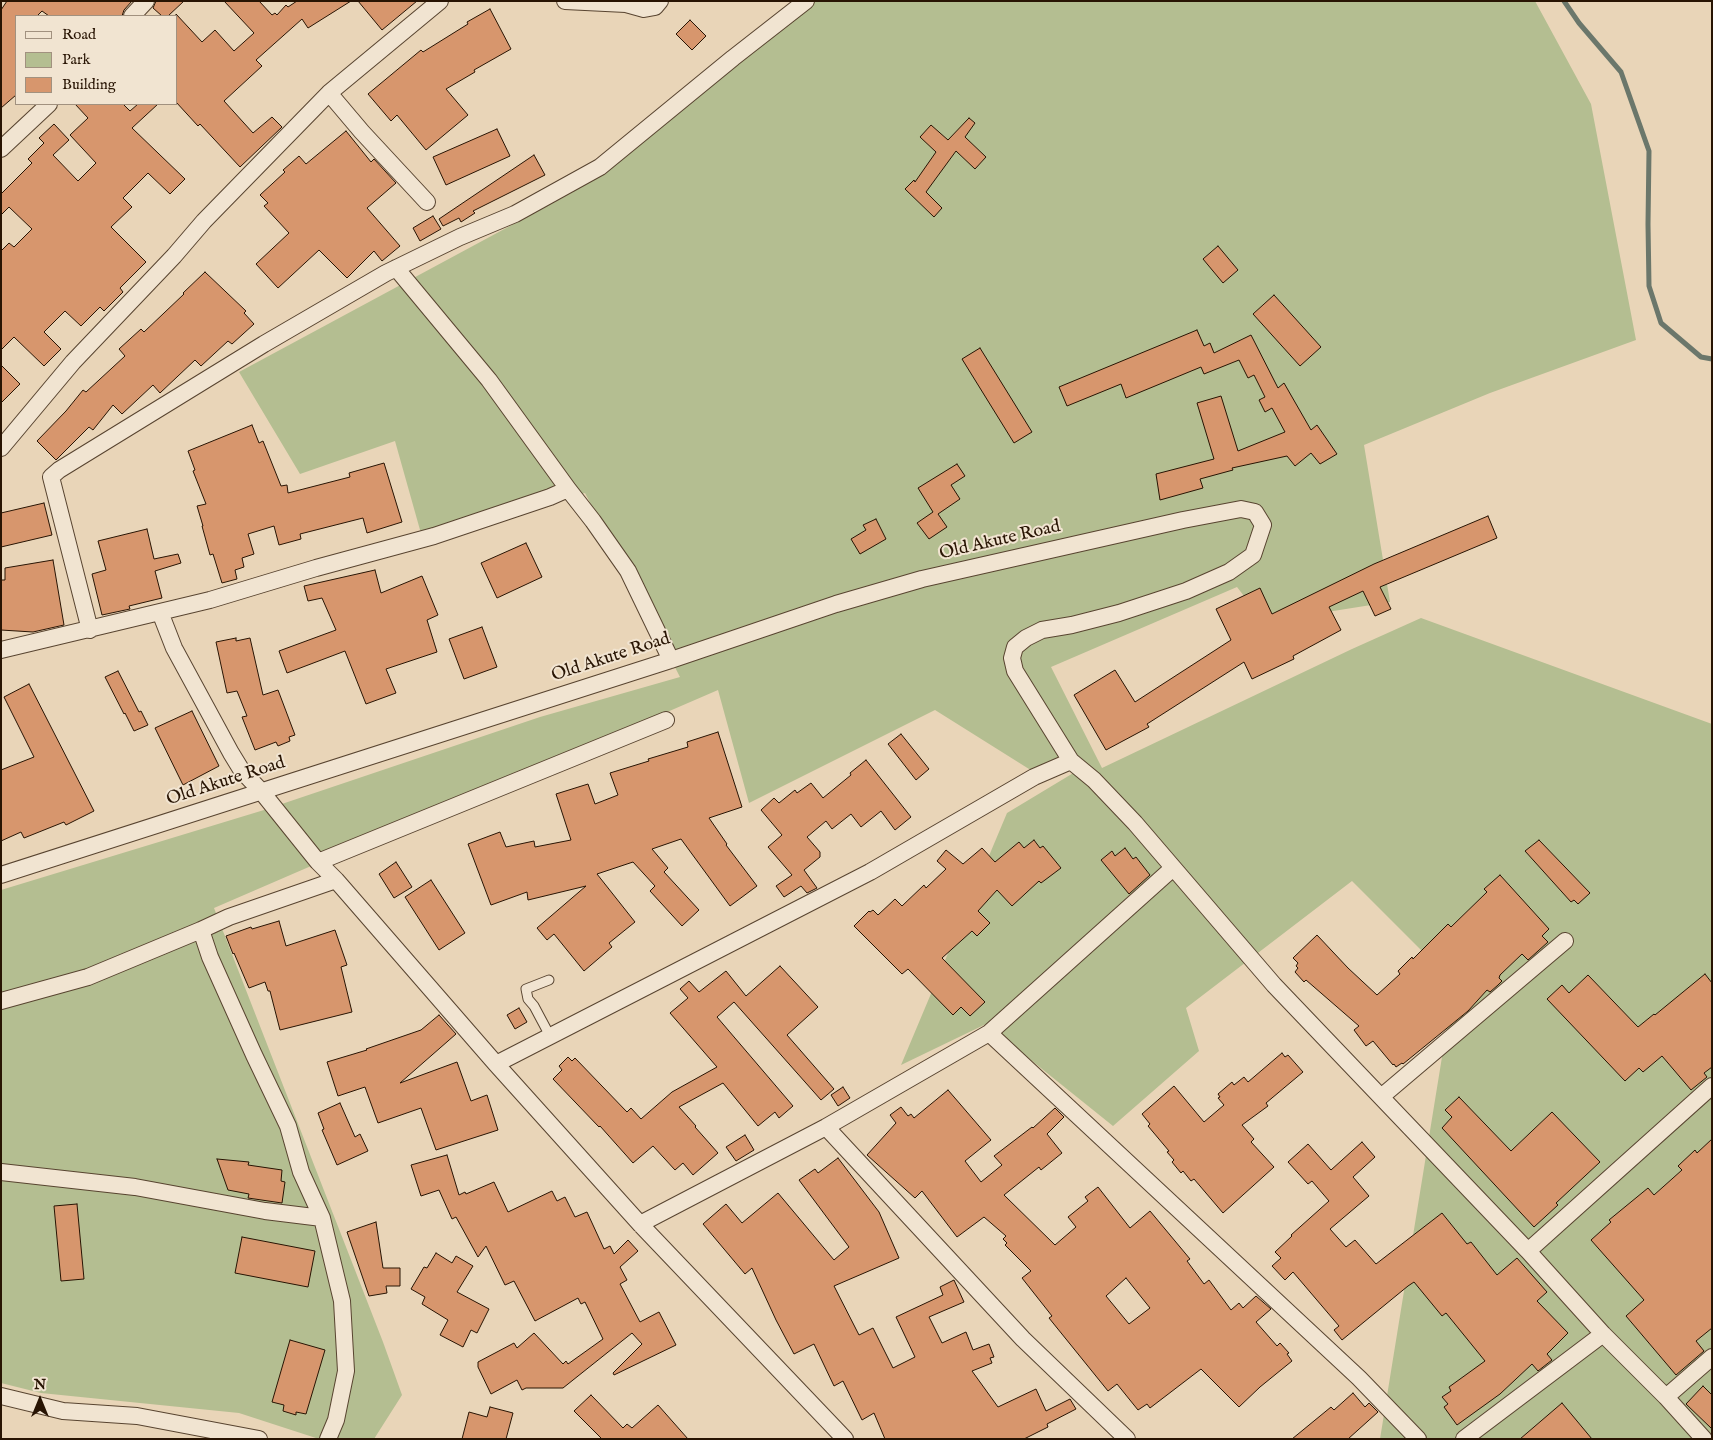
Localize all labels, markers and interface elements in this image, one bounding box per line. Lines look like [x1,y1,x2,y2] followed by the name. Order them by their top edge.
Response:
[15,15,178,105] legend
[62,25,96,44] text: Road
[62,50,91,69] text: Park
[62,75,116,94] text: Building
[937,517,1063,565] street label: Old Akute Road
[549,629,673,687] street label: Old Akute Road
[164,753,288,811] street label: Old Akute Road
[15,1375,65,1425] north arrow
[34,1376,46,1394] text: N

